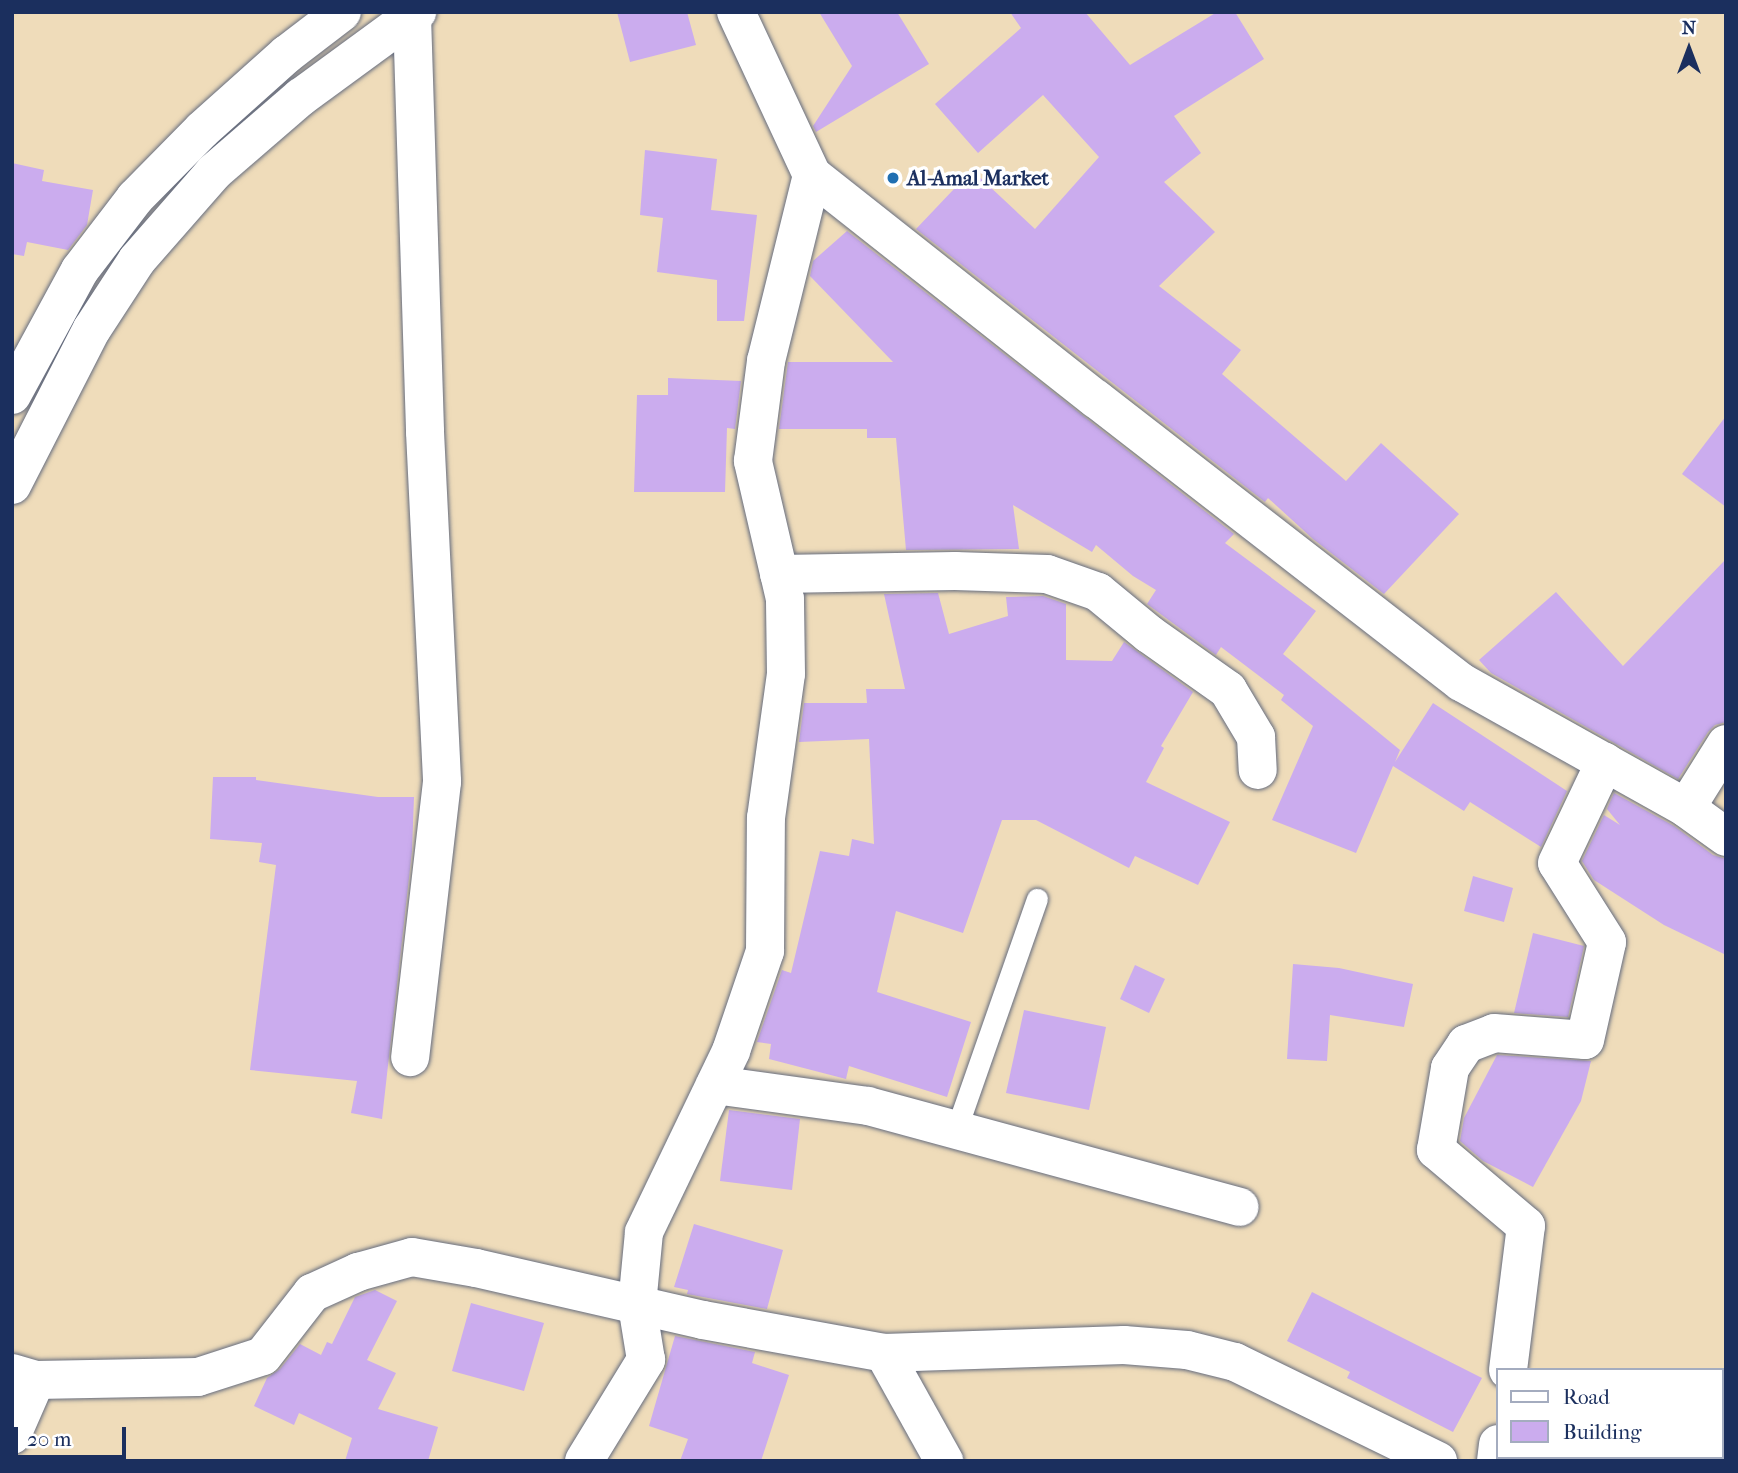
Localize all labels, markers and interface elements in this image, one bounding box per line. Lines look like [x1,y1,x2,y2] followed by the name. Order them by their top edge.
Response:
[1654,14,1724,84] north arrow
[1682,17,1696,39] text: N
[907,165,1049,191] place label: Al-Amal Market
[885,170,901,186] marker: Al-Amal Market
[1496,1368,1724,1459] legend
[1563,1385,1610,1409] text: Road
[18,1414,130,1458] scale bar
[1563,1420,1641,1444] text: Building
[27,1427,71,1451] text: 20 m

